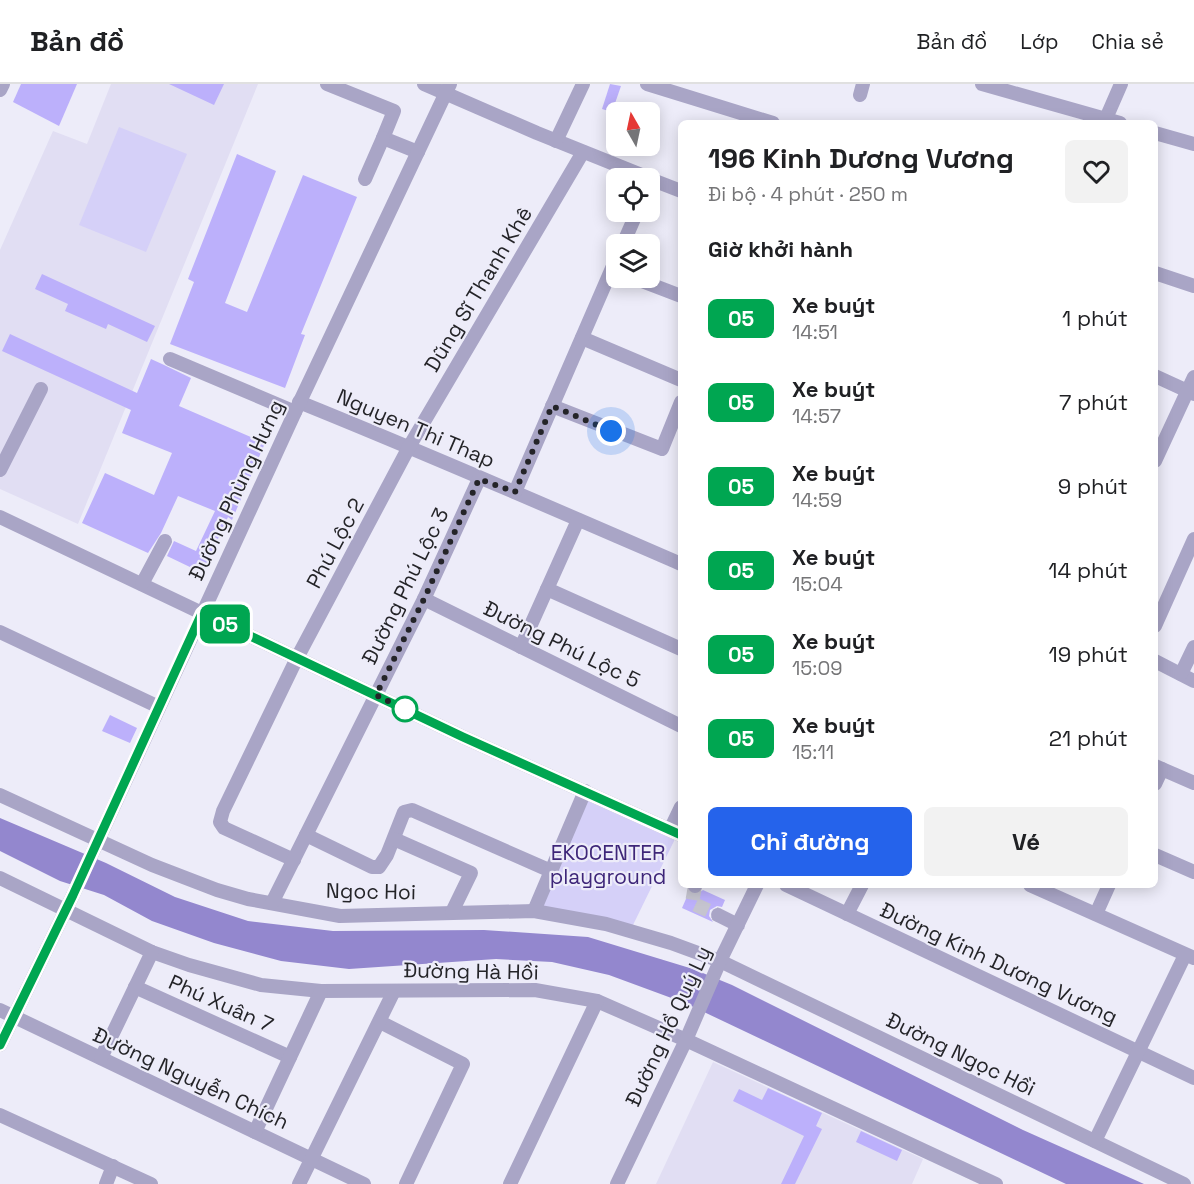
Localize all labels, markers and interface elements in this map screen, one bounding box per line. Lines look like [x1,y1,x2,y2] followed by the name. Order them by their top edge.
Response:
[30,23,124,59] text: Bản đồ
[917,28,987,55] text: Bản đồ
[1020,28,1059,55] text: Lớp
[1092,28,1164,55] text: Chia sẻ
[606,102,660,156] north arrow
[606,102,660,288] map controls
[708,140,1014,176] text: 196 Kinh Dương Vương
[1065,140,1128,203] button: heart
[606,168,660,222] button: locate
[708,181,908,207] text: Đi bộ · 4 phút · 250 m
[418,201,538,377] street label: Dũng Sĩ Thanh Khê
[606,234,660,288] button: layers
[708,235,853,263] text: Giờ khởi hành
[792,291,875,319] text: Xe buýt
[1062,304,1128,332] text: 1 phút
[728,305,754,332] text: 05
[792,319,838,345] text: 14:51
[792,375,875,403] text: Xe buýt
[333,382,499,474] street label: Nguyen Thi Thap
[1059,388,1128,416] text: 7 phút
[728,389,754,416] text: 05
[182,395,290,585] street label: Đường Phùng Hưng
[792,403,841,429] text: 14:57
[596,416,626,446] your location
[792,459,875,487] text: Xe buýt
[1058,472,1128,500] text: 9 phút
[728,473,754,500] text: 05
[792,487,842,513] text: 14:59
[300,493,370,593] street label: Phú Lộc 2
[355,503,455,669] street label: Đường Phú Lộc 3
[792,543,875,571] text: Xe buýt
[1048,556,1128,584] text: 14 phút
[728,557,754,584] text: 05
[792,571,843,597] text: 15:04
[479,594,645,694] street label: Đường Phú Lộc 5
[198,604,252,644] line badge: 05
[212,611,238,638] text: 05
[792,627,875,655] text: Xe buýt
[1049,640,1128,668] text: 19 phút
[728,641,754,668] text: 05
[792,655,842,681] text: 15:09
[392,696,418,722] unlabelled marker
[792,711,875,739] text: Xe buýt
[1049,724,1128,752] text: 21 phút
[728,725,754,752] text: 05
[792,739,834,765] text: 15:11
[708,807,912,876] button: Chỉ đường
[924,807,1128,876] button: Vé
[550,839,666,890] park label: EKOCENTER playground
[326,877,416,905] street label: Ngoc Hoi
[876,896,1122,1030] street label: Đường Kinh Dương Vương
[619,942,717,1110] street label: Đường Hồ Quý Ly
[403,956,539,986] street label: Đường Hà Hồi
[164,968,278,1038] street label: Phú Xuân 7
[882,1006,1040,1102] street label: Đường Ngọc Hồi
[89,1021,293,1135] street label: Đường Nguyễn Chích

